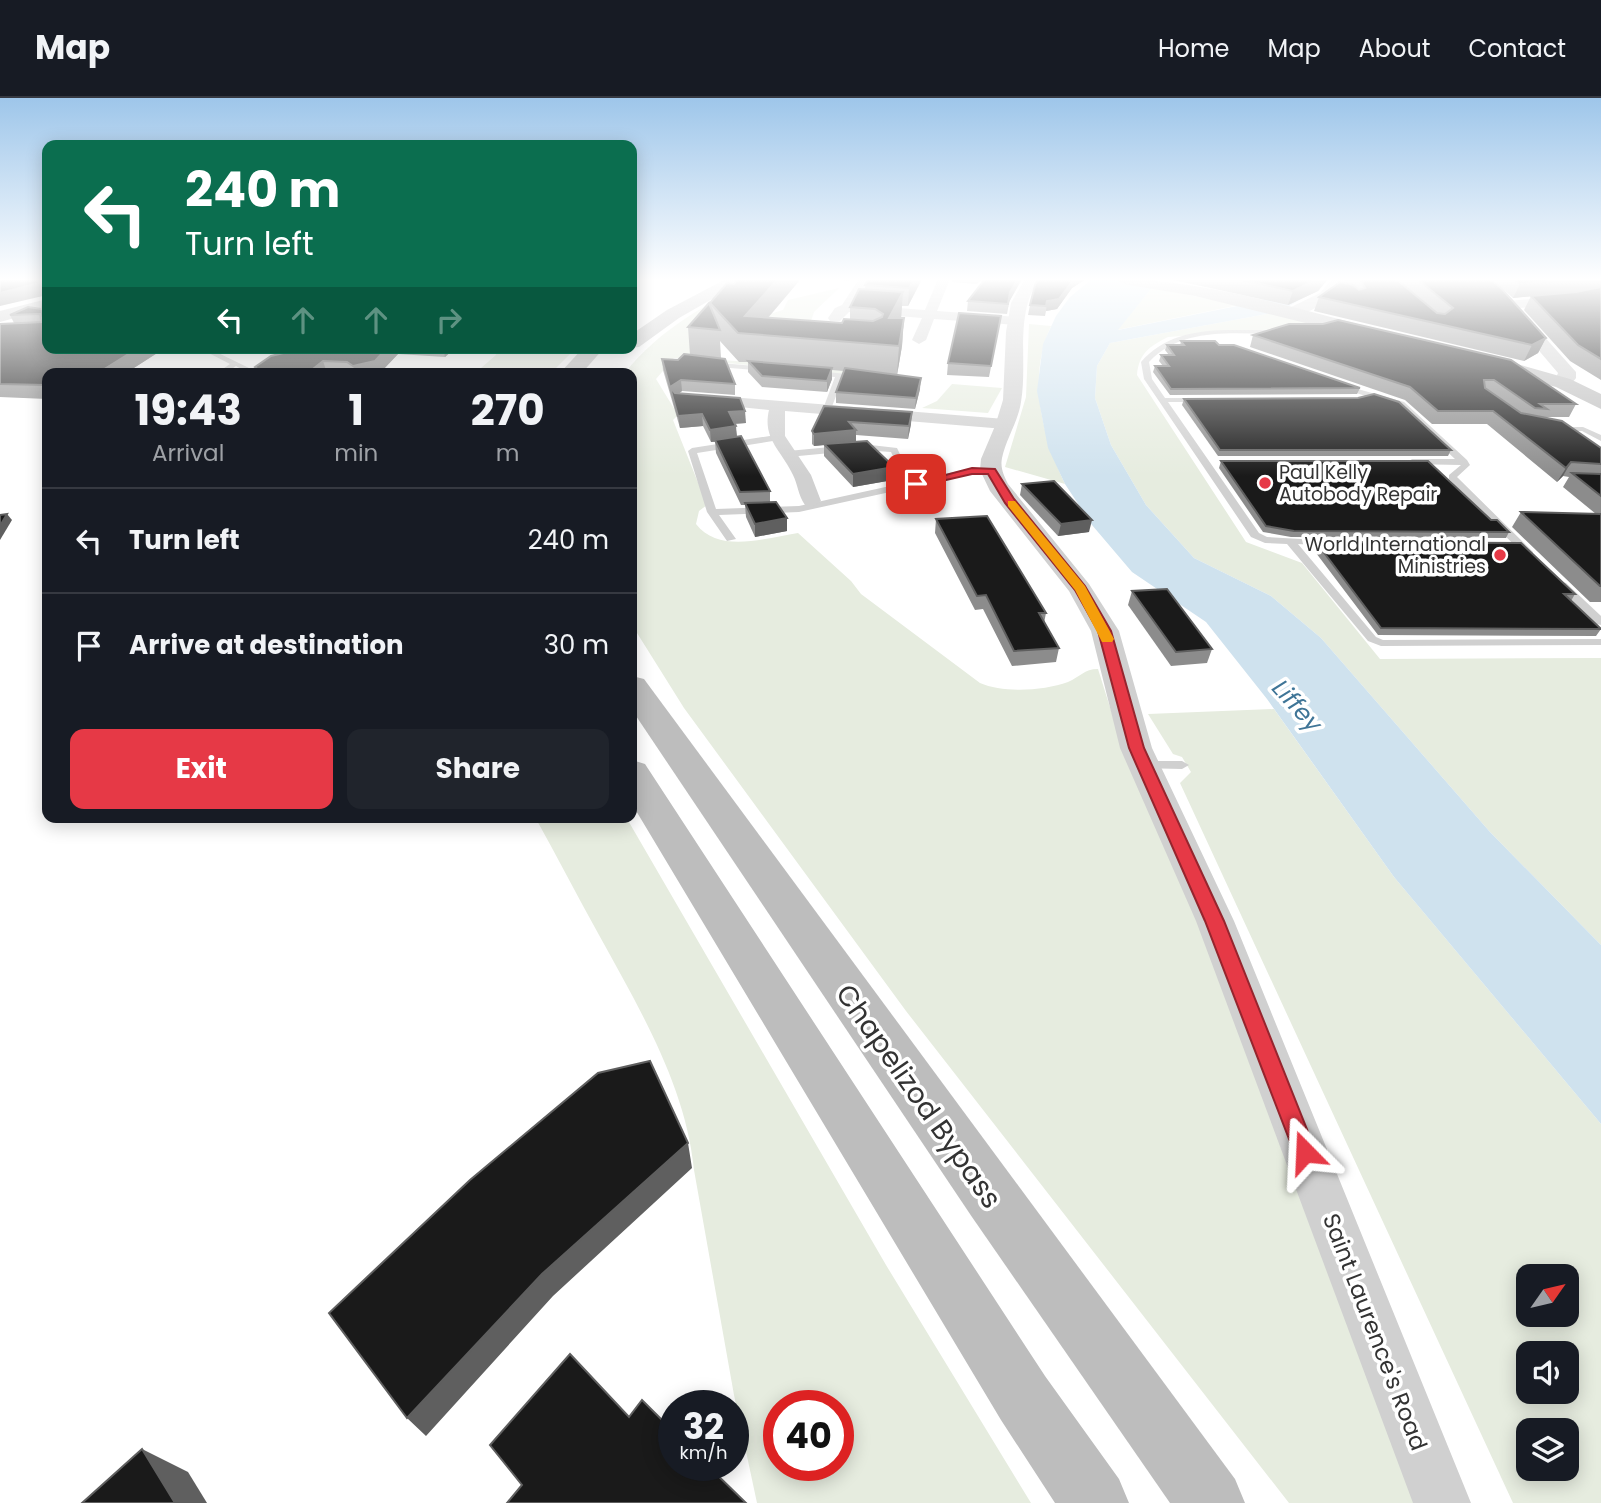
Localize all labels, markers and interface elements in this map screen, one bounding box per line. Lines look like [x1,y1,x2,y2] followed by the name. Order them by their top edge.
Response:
[35,24,110,71] text: Map
[1158,32,1230,65] text: Home
[1268,32,1321,65] text: Map
[1359,32,1430,65] text: About
[1468,32,1566,65] text: Contact
[185,156,340,224] text: 240 m
[70,168,161,259] icon: left
[185,221,314,266] text: Turn left
[211,301,249,339] icon: left
[284,301,322,339] icon: ahead
[357,301,395,339] icon: ahead
[430,301,468,339] icon: right
[134,381,242,440] text: 19:43
[348,381,364,440] text: 1
[471,381,545,440] text: 270
[152,437,224,469] text: Arrival
[334,437,378,469] text: min
[496,437,519,469] text: m
[886,454,946,514] pin
[1279,459,1437,508] place label: Paul Kelly Autobody Repair
[897,465,935,503] icon: arrive
[1257,475,1273,491] marker: Paul Kelly Autobody Repair
[70,522,108,560] icon: left
[129,522,240,558] text: Turn left
[528,522,609,558] text: 240 m
[1305,531,1486,580] place label: World International Ministries
[1492,547,1508,563] marker: World International Ministries
[70,627,108,665] icon: arrive
[129,627,404,663] text: Arrive at destination
[544,627,609,663] text: 30 m
[1265,672,1331,740] water label: Liffey
[70,729,333,809] button: Exit
[347,729,609,809] button: Share
[826,976,1011,1216] street label: Chapelizod Bypass
[1268,1115,1342,1189] position arrow
[1315,1209,1435,1455] street label: Saint Laurence's Road
[1516,1264,1578,1326] north arrow
[1516,1264,1579,1481] map controls
[1516,1341,1579,1404] button: sound
[763,1390,854,1481] speed limit sign: 40
[683,1402,724,1451] text: 32
[1516,1418,1579,1481] button: layers
[680,1440,727,1465] text: km/h

